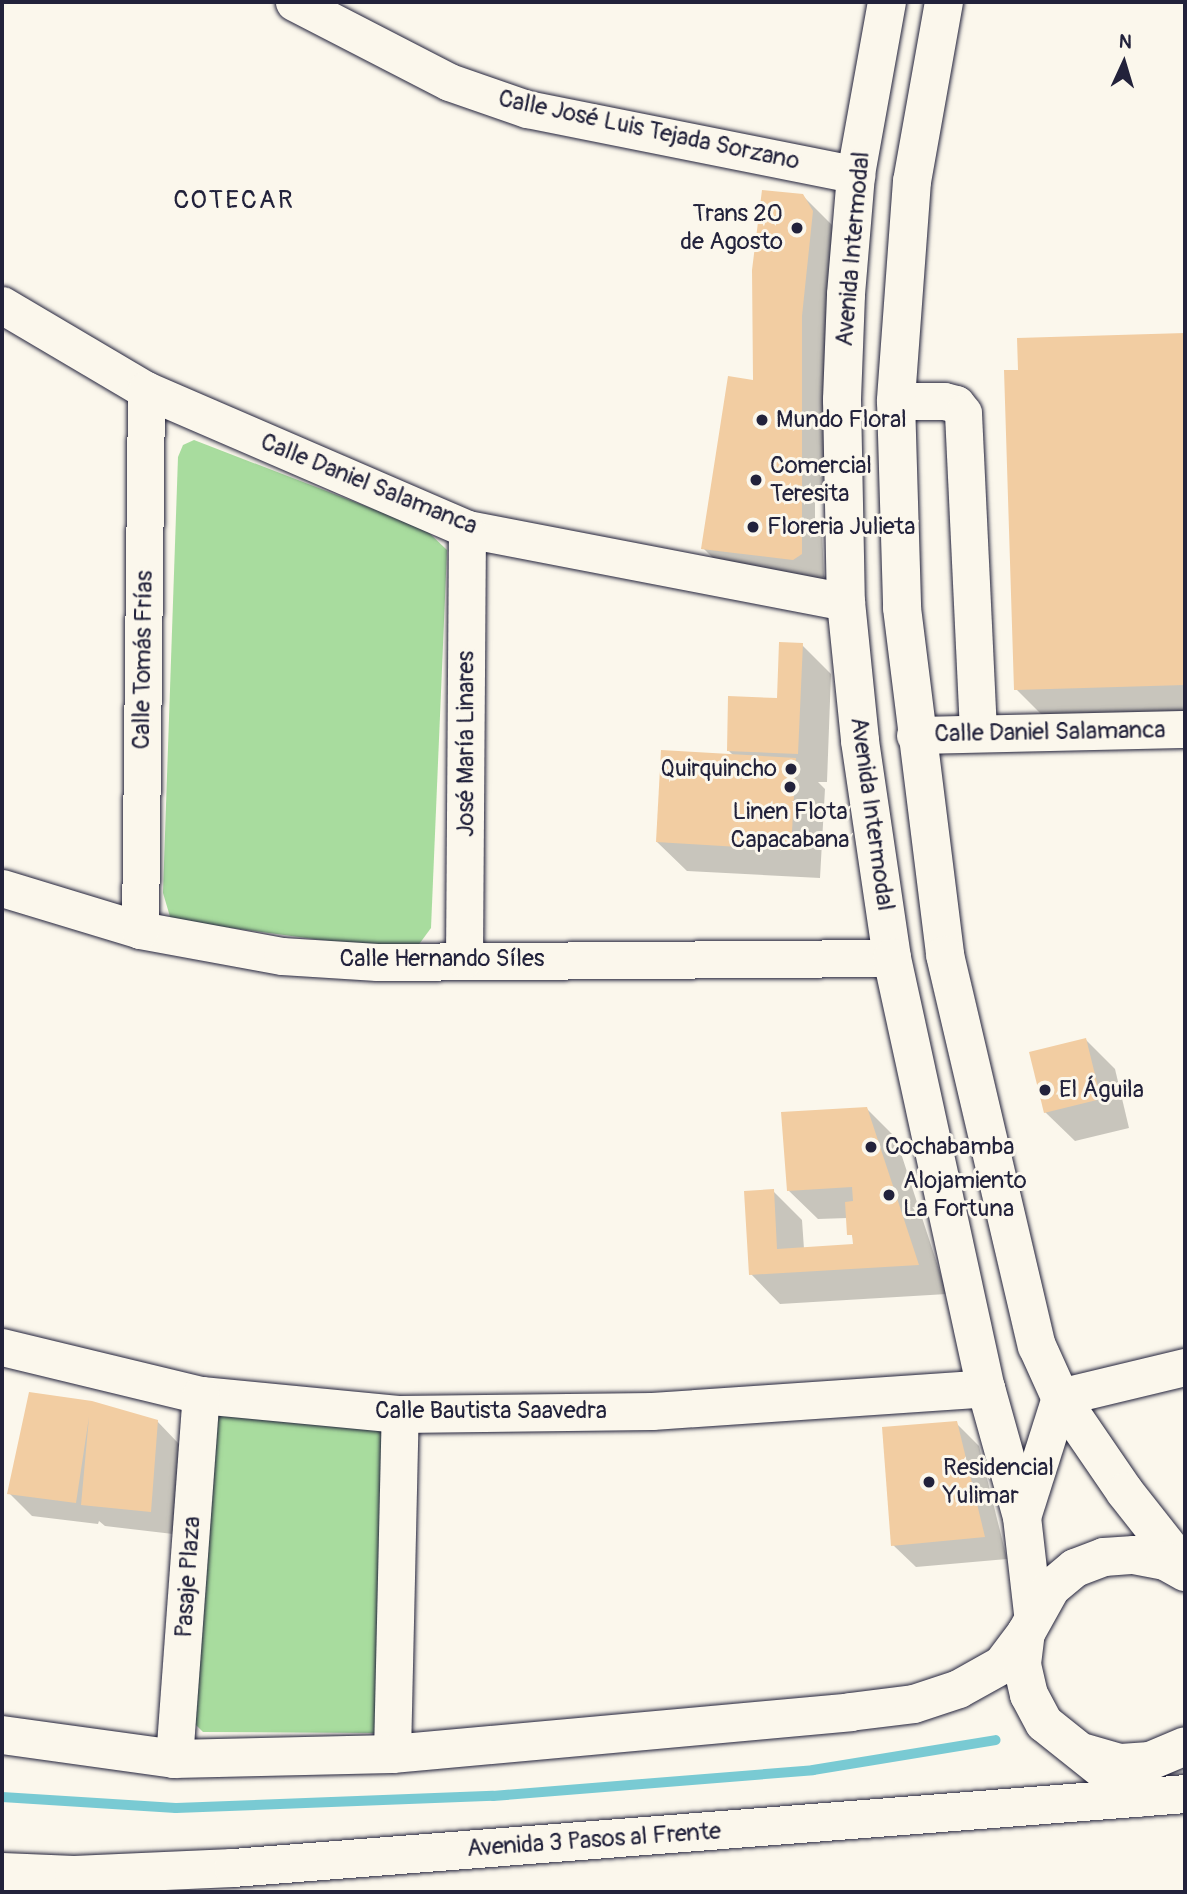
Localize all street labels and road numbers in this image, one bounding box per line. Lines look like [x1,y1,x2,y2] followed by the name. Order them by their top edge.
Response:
[496,84,802,176] street label: Calle José Luis Tejada Sorzano
[830,150,876,348] street label: Avenida Intermodal
[256,427,482,541] street label: Calle Daniel Salamanca
[127,570,159,750] street label: Calle Tomás Frías
[452,651,480,837] street label: José María Linares
[844,715,900,913] street label: Avenida Intermodal
[934,716,1166,748] street label: Calle Daniel Salamanca
[339,945,545,973] street label: Calle Hernando Síles
[375,1397,607,1425] street label: Calle Bautista Saavedra
[169,1515,207,1639] street label: Pasaje Plaza
[466,1817,722,1863] street label: Avenida 3 Pasos al Frente

